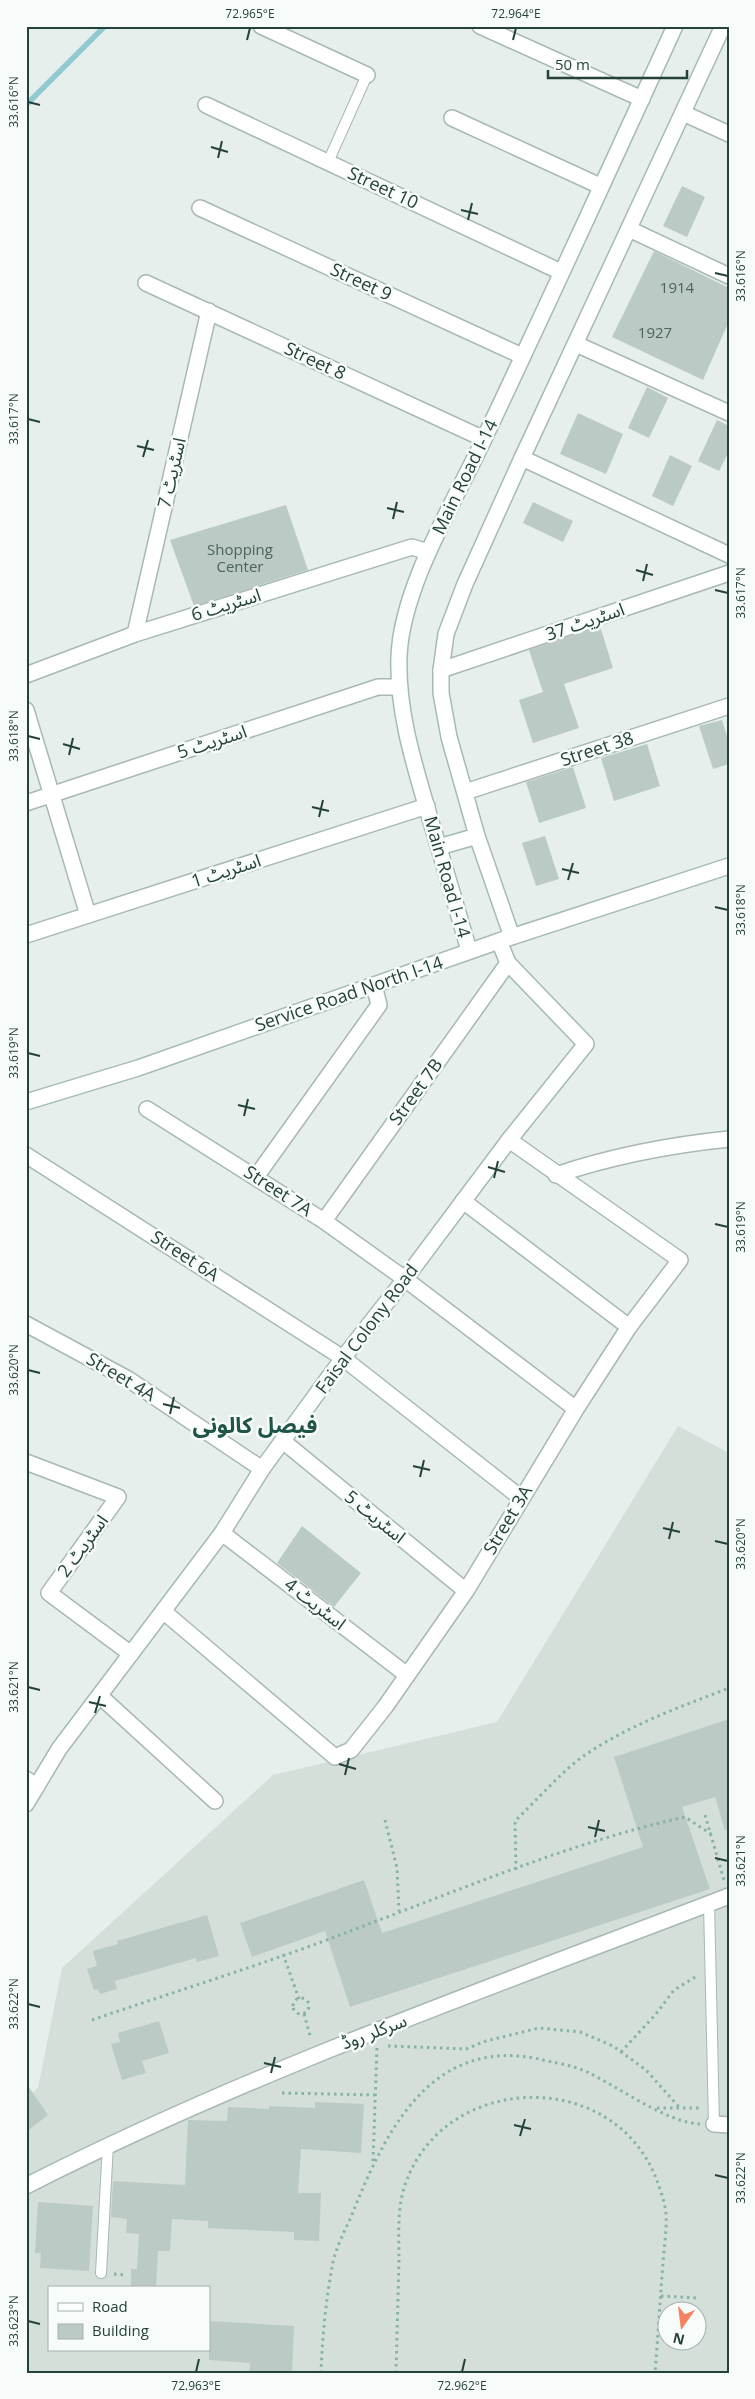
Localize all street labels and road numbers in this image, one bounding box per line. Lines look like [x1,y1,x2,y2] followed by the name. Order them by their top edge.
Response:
[344,160,423,214] street label: Street 10
[327,256,396,306] street label: Street 9
[281,335,350,385] street label: Street 8
[426,415,502,538] street label: Main Road I-14
[151,435,191,510] street label: اسٹریٹ 7
[188,582,264,626] street label: اسٹریٹ 6
[542,596,627,646] street label: اسٹریٹ 37
[174,719,250,764] street label: اسٹریٹ 5
[557,725,636,771] street label: Street 38
[419,813,477,940] street label: Main Road I-14
[188,848,264,893] street label: اسٹریٹ 1
[252,950,446,1036] street label: Service Road North I-14
[383,1053,447,1130] street label: Street 7B
[240,1159,318,1221] street label: Street 7A
[147,1224,225,1286] street label: Street 6A
[309,1259,423,1398] street label: Faisal Colony Road
[82,1346,161,1406] street label: Street 4A
[477,1480,537,1559] street label: Street 3A
[340,1484,411,1548] street label: اسٹریٹ 5
[51,1509,113,1581] street label: اسٹریٹ 2
[280,1572,351,1635] street label: اسٹریٹ 4
[337,2008,410,2055] street label: سرکلر روڈ

